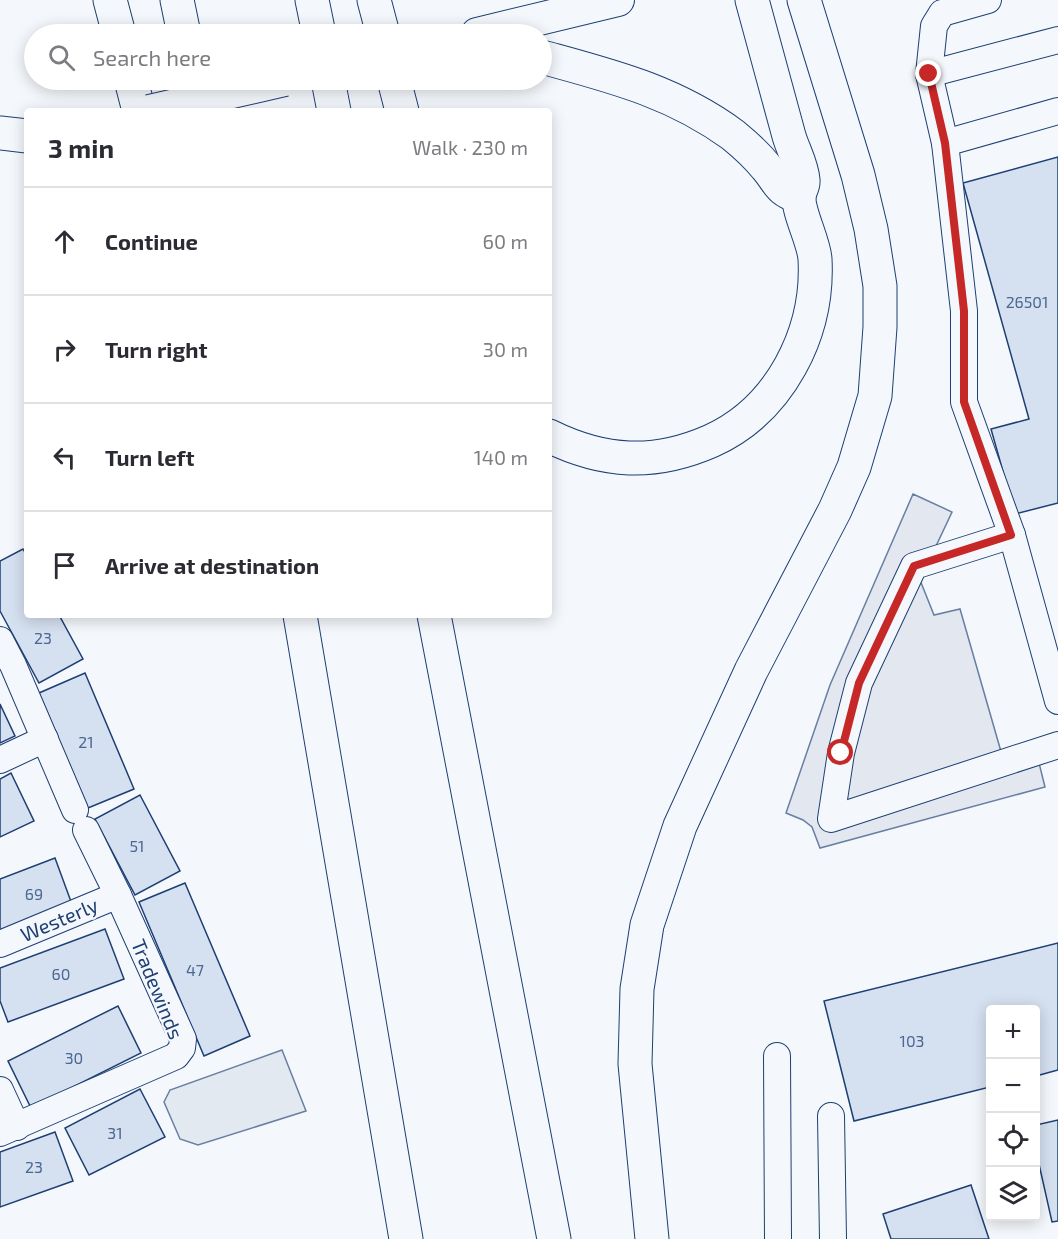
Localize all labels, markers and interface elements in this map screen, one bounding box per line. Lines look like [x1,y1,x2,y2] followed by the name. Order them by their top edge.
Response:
[24,24,552,90] search box
[45,41,78,74] icon: search
[93,44,211,70] text: Search here
[915,60,941,86] route end
[48,132,114,163] text: 3 min
[412,135,528,159] text: Walk · 230 m
[48,225,81,258] icon: ahead
[105,228,198,254] text: Continue
[483,229,528,253] text: 60 m
[1006,292,1048,311] house number: 26501
[48,333,81,366] icon: right
[105,336,207,362] text: Turn right
[483,337,528,361] text: 30 m
[48,441,81,474] icon: left
[105,444,194,470] text: Turn left
[474,445,528,469] text: 140 m
[48,549,81,582] icon: arrive
[105,552,319,578] text: Arrive at destination
[34,628,52,647] house number: 23
[78,732,94,751] house number: 21
[827,739,853,765] route start
[130,836,144,855] house number: 51
[25,884,43,903] house number: 69
[17,892,102,946] street label: Westerly
[127,936,189,1042] street label: Tradewinds
[186,960,204,979] house number: 47
[52,964,70,983] house number: 60
[986,1005,1040,1221] map controls
[986,1005,1040,1059] button: +
[900,1031,924,1050] house number: 103
[65,1048,83,1067] house number: 30
[986,1059,1040,1113] button: −
[986,1113,1040,1167] button: locate
[107,1123,123,1142] house number: 31
[25,1157,43,1176] house number: 23
[986,1167,1040,1221] button: layers

